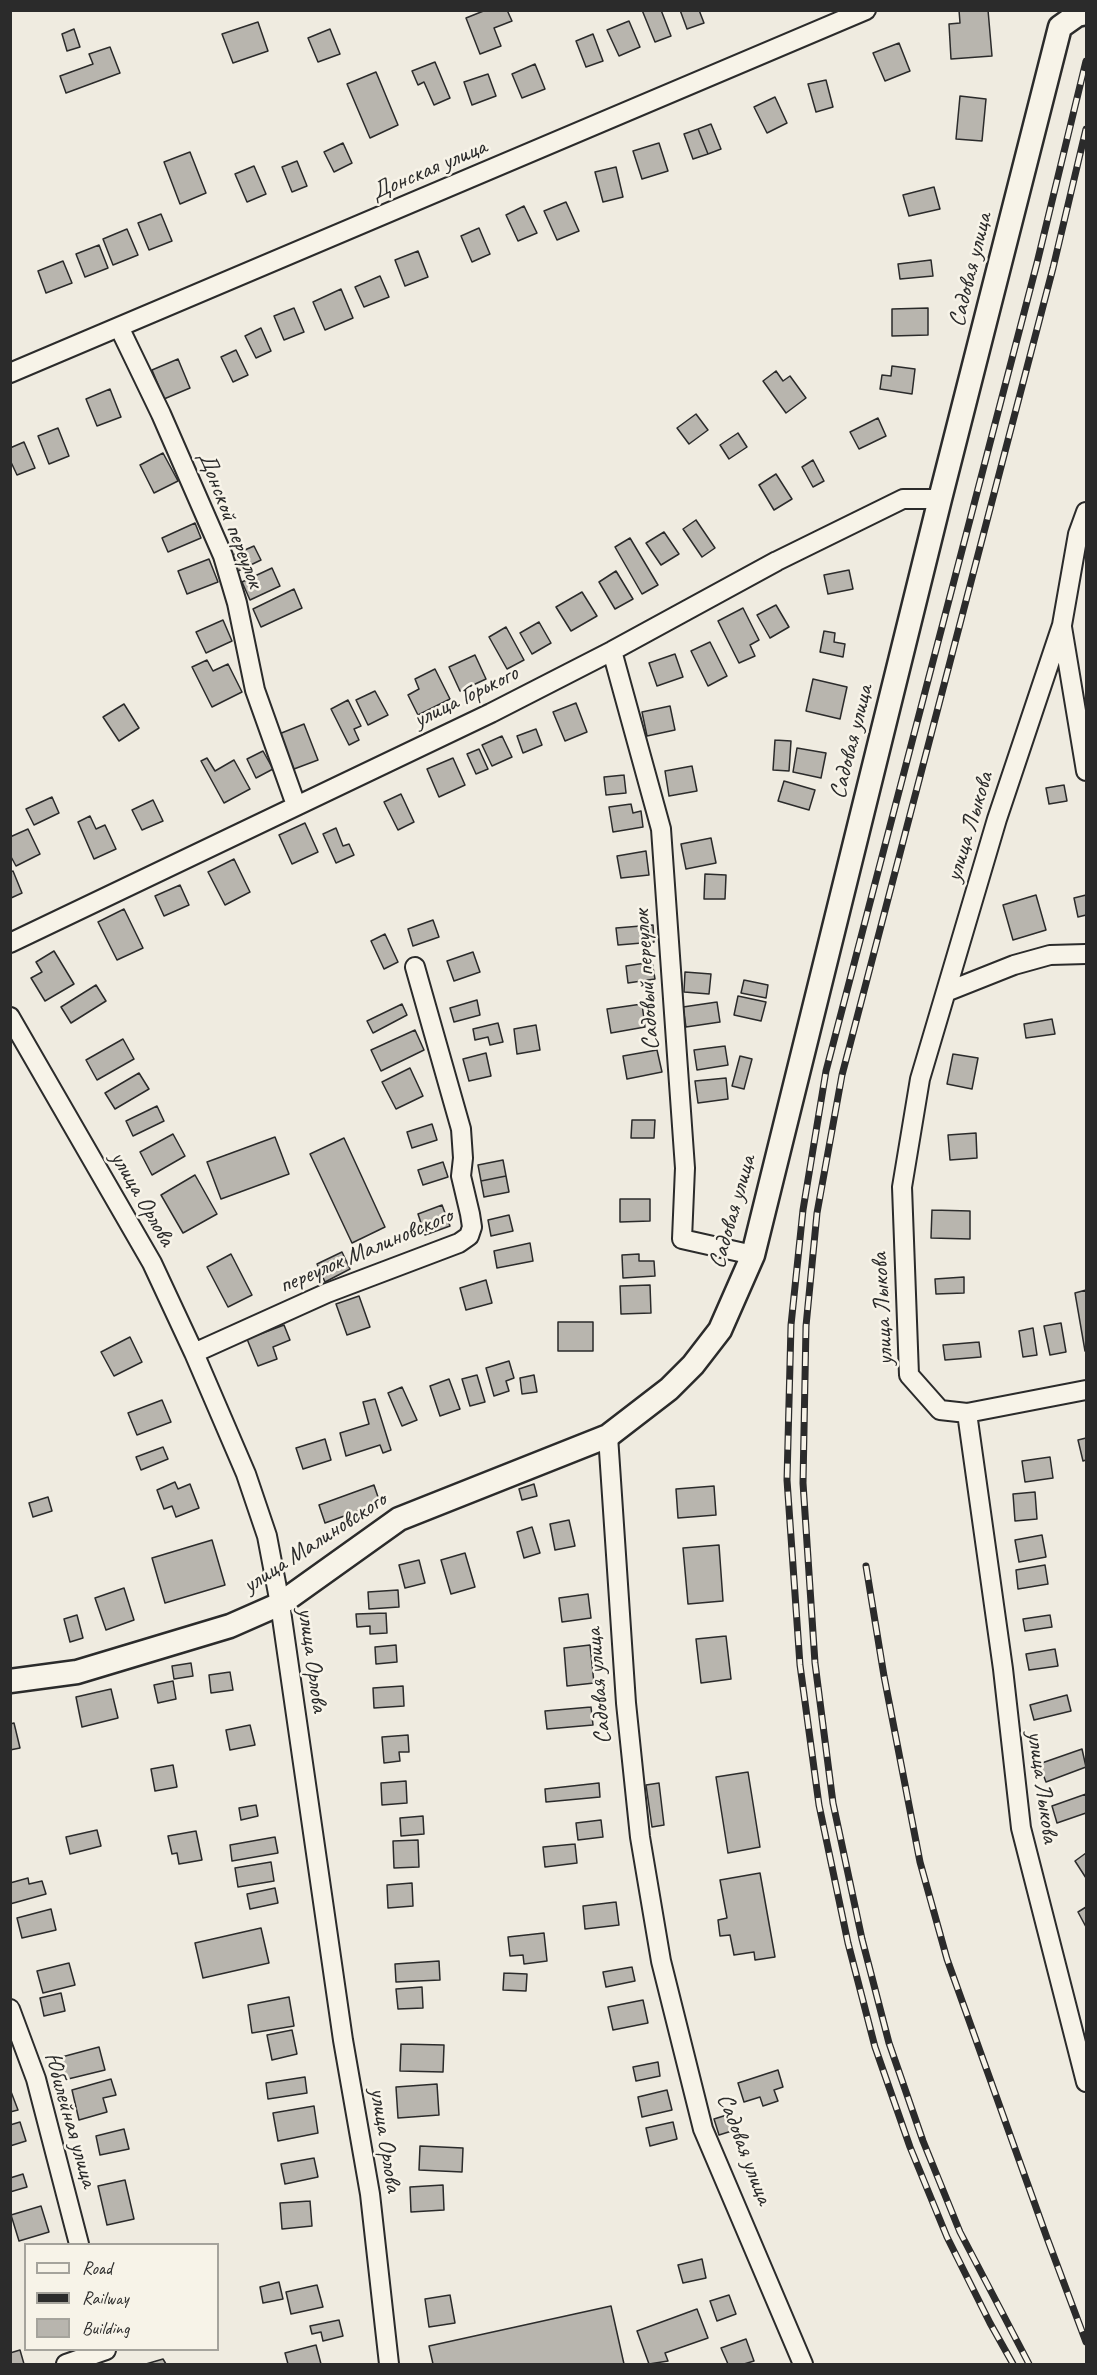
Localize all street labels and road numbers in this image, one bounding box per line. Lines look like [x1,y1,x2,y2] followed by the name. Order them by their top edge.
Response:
[367,133,491,207] street label: Донская улица
[943,210,999,330] street label: Садовая улица
[191,448,269,592] street label: Донской переулок
[409,659,523,735] street label: улица Горького
[824,682,880,802] street label: Садовая улица
[940,769,1000,885] street label: улица Лыкова
[628,909,666,1051] street label: Садовый переулок
[103,1146,181,1252] street label: улица Орлова
[703,1152,763,1272] street label: Садовая улица
[275,1201,457,1301] street label: переулок Малиновского
[866,1252,900,1366] street label: улица Лыкова
[238,1486,392,1600] street label: улица Малиновского
[290,1606,334,1714] street label: улица Орлова
[580,1627,618,1745] street label: Садовая улица
[1020,1729,1064,1845] street label: улица Лыкова
[37,2049,103,2191] street label: Юбилейная улица
[363,2086,407,2194] street label: улица Орлова
[710,2090,778,2208] street label: Садовая улица

